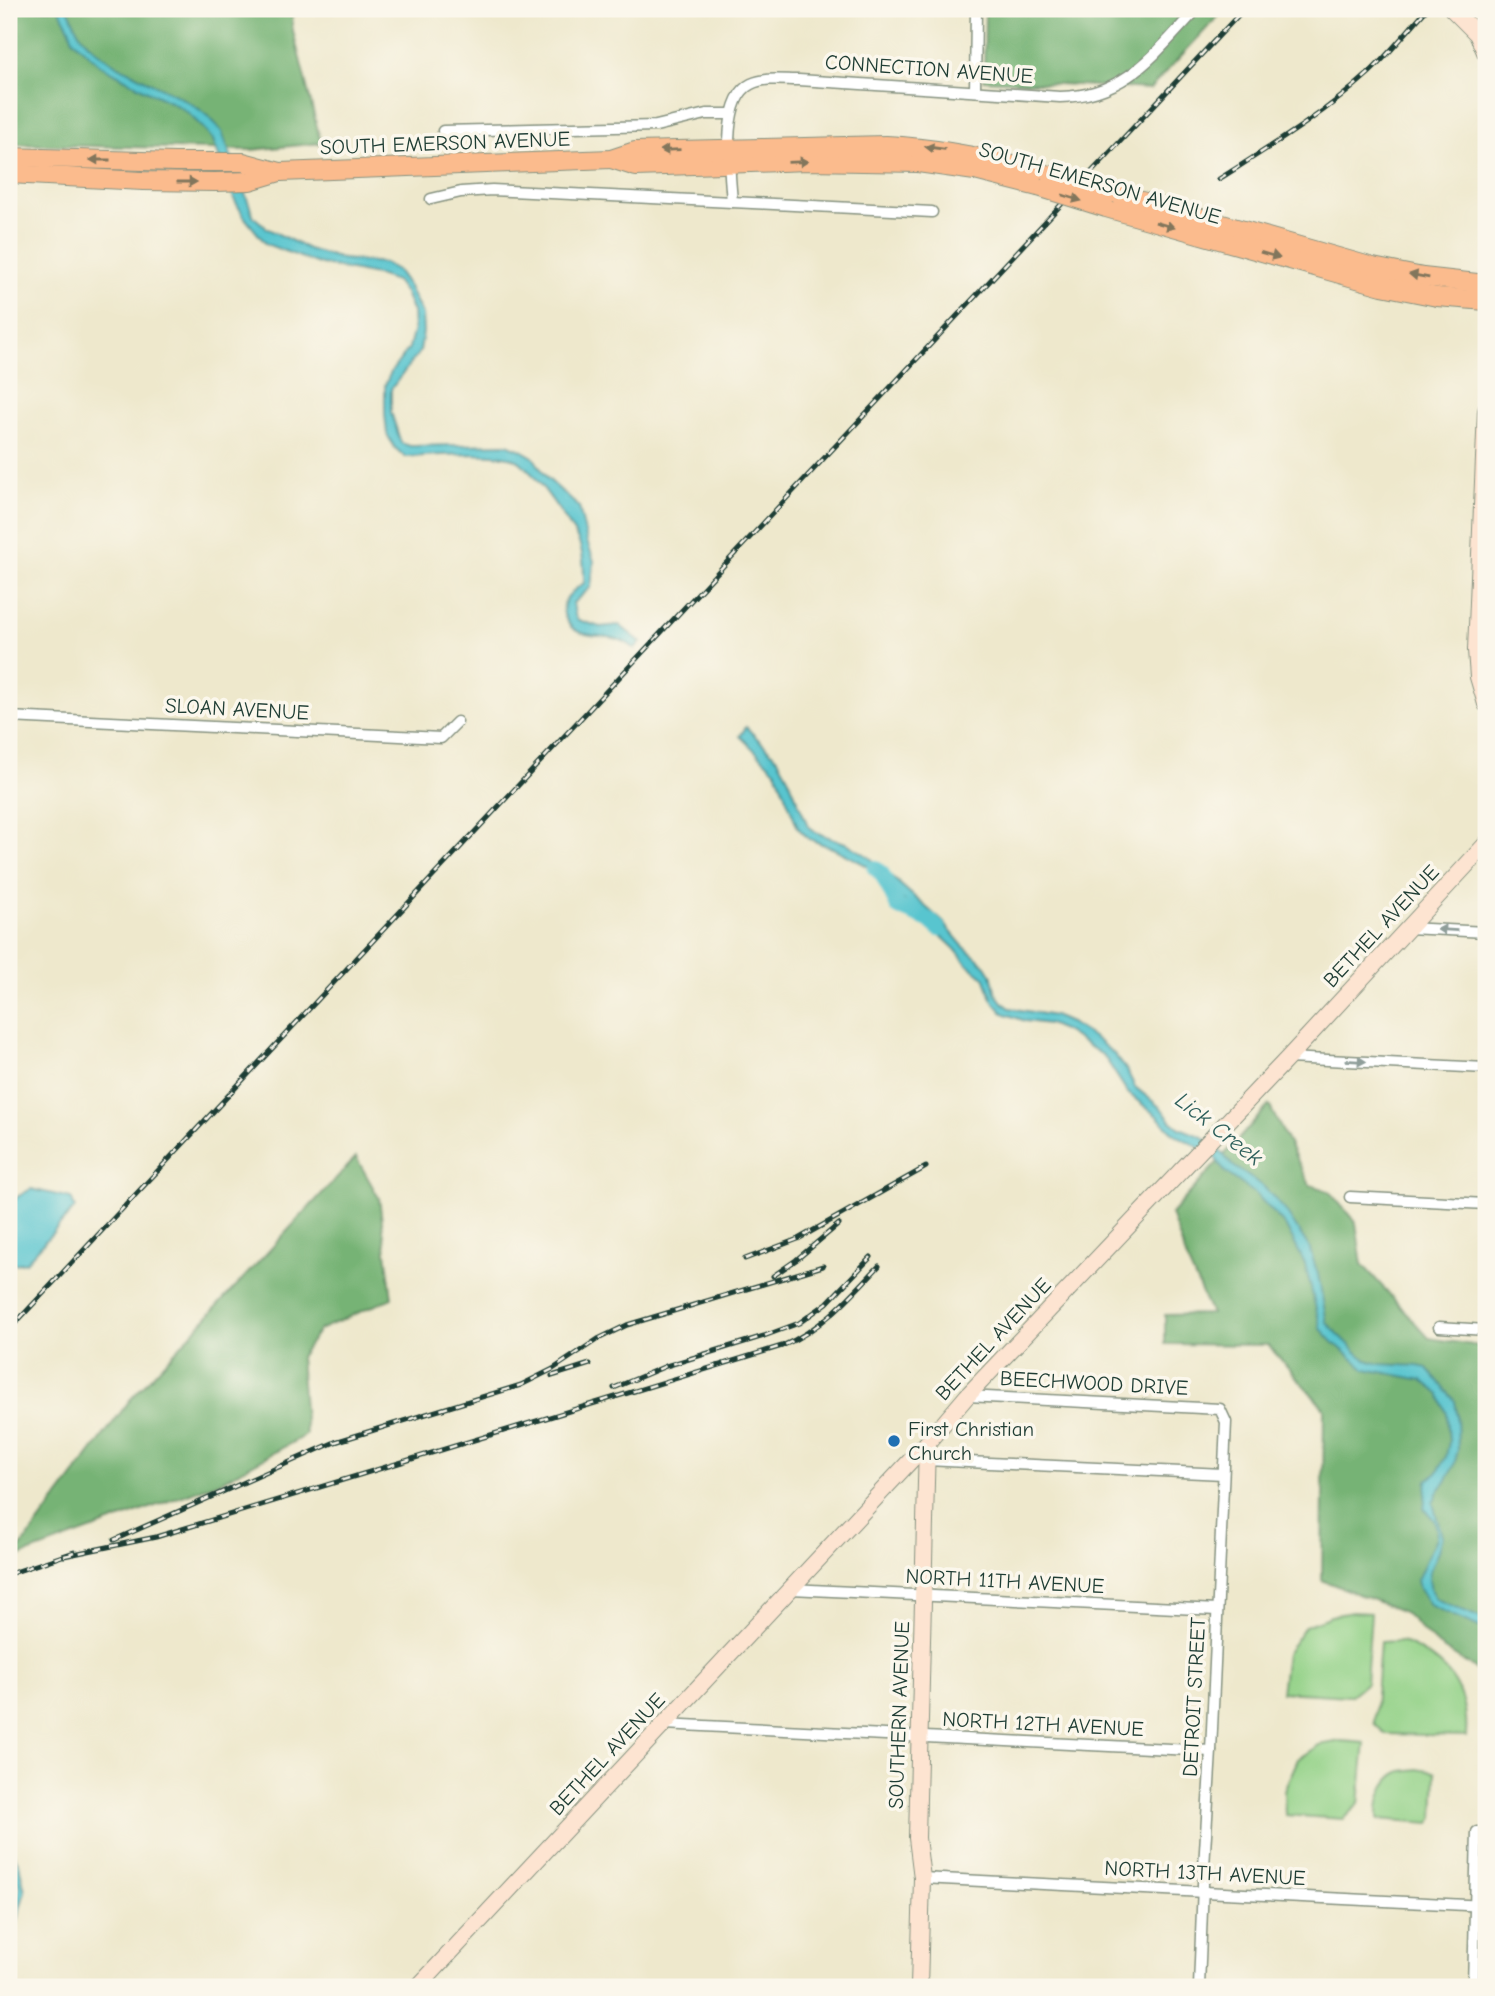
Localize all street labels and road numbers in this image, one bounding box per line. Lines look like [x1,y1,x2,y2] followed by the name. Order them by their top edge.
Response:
[824,50,1034,88] street label: CONNECTION AVENUE
[319,127,571,159] street label: SOUTH EMERSON AVENUE
[976,137,1224,229] street label: SOUTH EMERSON AVENUE
[164,693,310,725] street label: SLOAN AVENUE
[1318,860,1444,992] street label: BETHEL AVENUE
[930,1273,1056,1405] street label: BETHEL AVENUE
[999,1366,1189,1400] street label: BEECHWOOD DRIVE
[905,1564,1105,1598] street label: NORTH 11TH AVENUE
[1178,1617,1210,1777] street label: DETROIT STREET
[884,1621,914,1809] street label: SOUTHERN AVENUE
[544,1688,670,1820] street label: BETHEL AVENUE
[942,1707,1144,1741] street label: NORTH 12TH AVENUE
[1104,1856,1306,1890] street label: NORTH 13TH AVENUE

